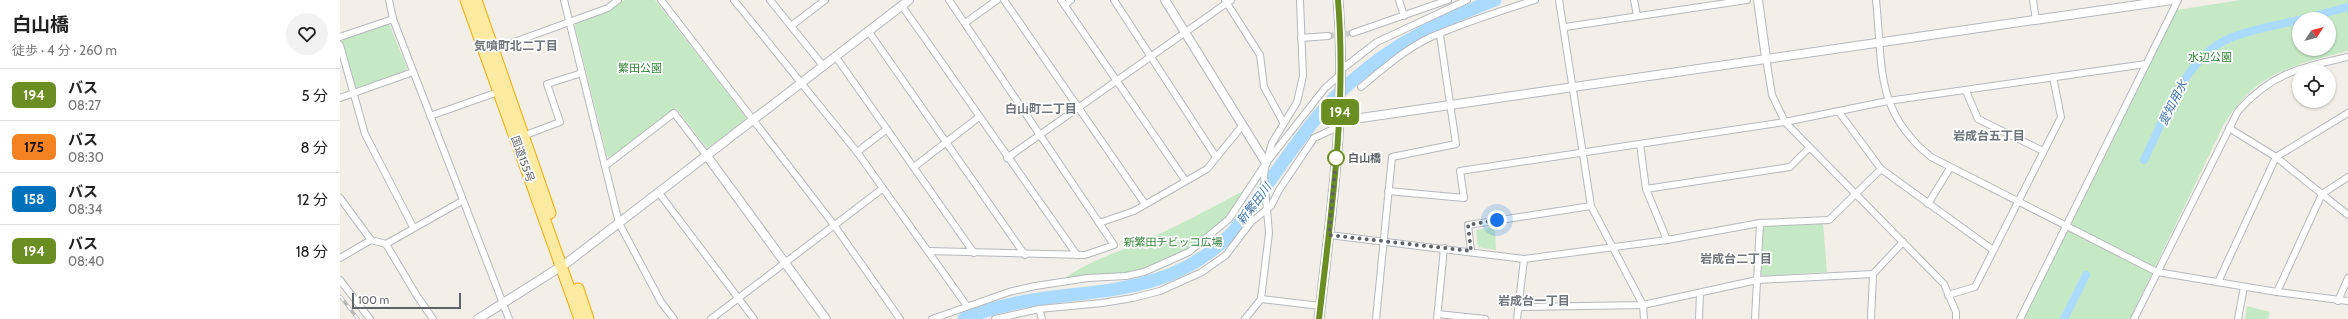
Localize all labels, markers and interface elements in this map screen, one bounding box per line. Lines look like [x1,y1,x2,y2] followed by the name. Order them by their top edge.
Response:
[2292,12,2336,56] north arrow
[2292,12,2336,108] map controls
[12,13,69,36] text: 白山橋
[286,13,328,55] button: heart
[474,38,558,53] district label: 気噴町北二丁目
[12,42,117,58] text: 徒歩 · 4 分 · 260 m
[2188,50,2232,64] park label: 水辺公園
[618,61,662,75] park label: 繁田公園
[2292,64,2336,108] button: locate
[2155,76,2191,128] water label: 愛知用水
[68,79,98,97] text: バス
[23,86,45,104] text: 194
[302,87,328,105] text: 5 分
[68,97,101,113] text: 08:27
[1317,99,1363,125] line badge: 194
[1005,101,1077,116] district label: 白山町二丁目
[1329,103,1351,121] text: 194
[1953,128,2025,143] district label: 岩成台五丁目
[68,131,98,149] text: バス
[508,134,538,184] street label: 国道155号
[24,138,44,156] text: 175
[301,139,328,157] text: 8 分
[68,149,104,165] text: 08:30
[1327,149,1345,167] marker: 白山橋
[1348,151,1381,165] place label: 白山橋
[1233,178,1275,227] water label: 新繁田川
[68,183,98,201] text: バス
[23,190,45,208] text: 158
[297,191,328,209] text: 12 分
[68,201,102,217] text: 08:34
[1487,210,1507,230] your location
[68,235,98,253] text: バス
[1124,235,1223,249] park label: 新繁田チビッコ広場
[23,242,45,260] text: 194
[296,243,328,261] text: 18 分
[1700,251,1772,266] district label: 岩成台二丁目
[68,253,104,269] text: 08:40
[352,291,461,310] scale bar
[358,293,389,307] text: 100 m
[1498,293,1570,308] district label: 岩成台一丁目

